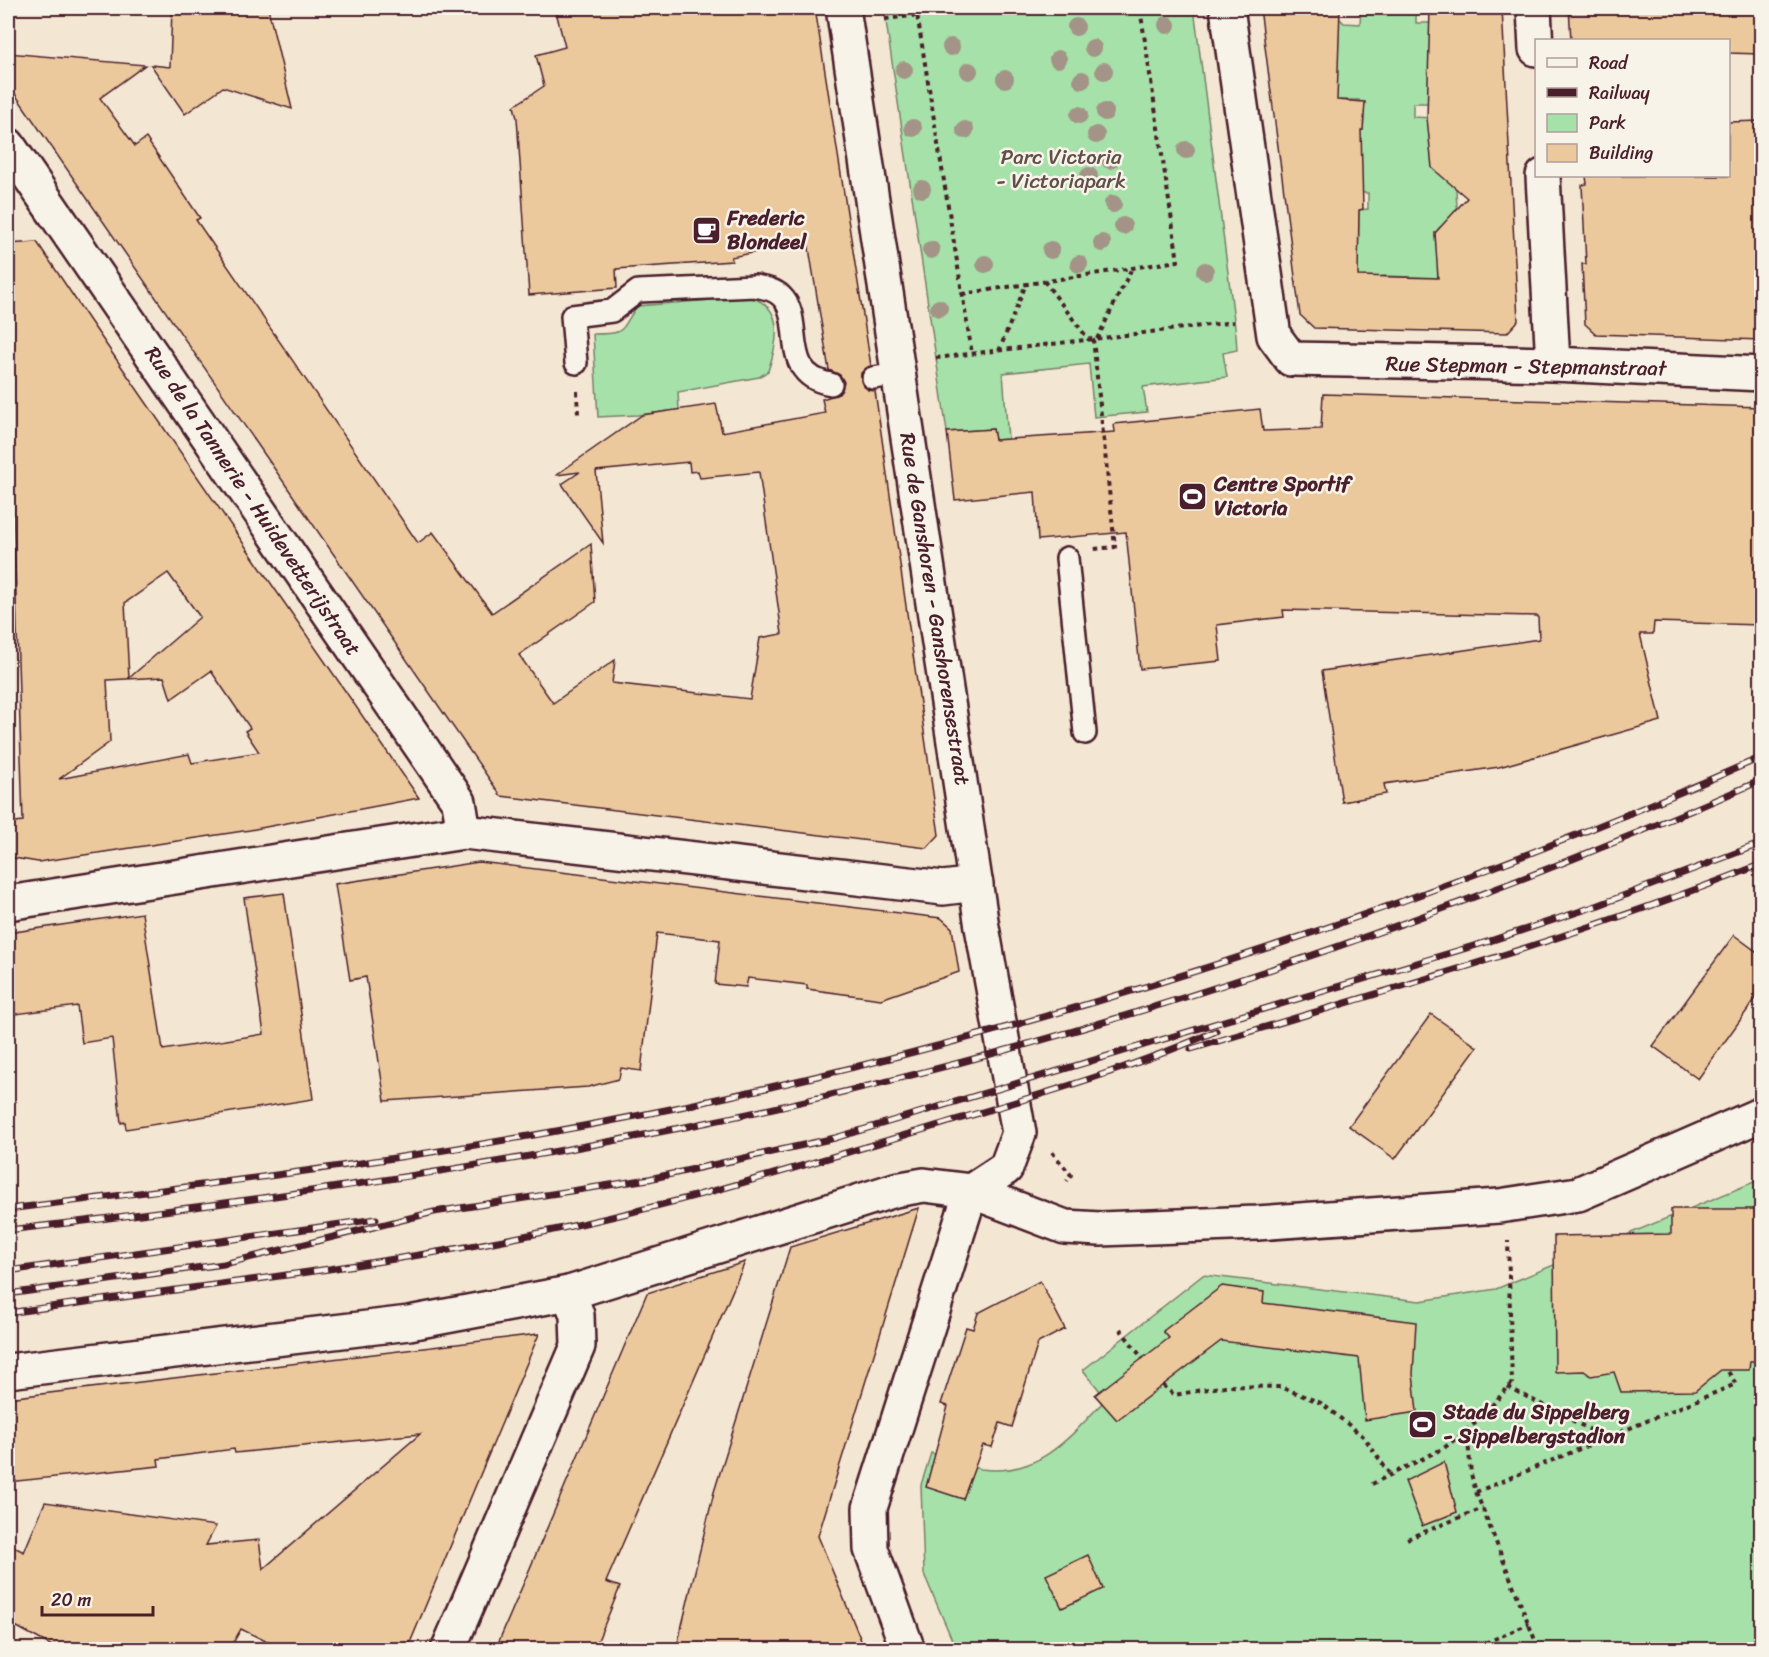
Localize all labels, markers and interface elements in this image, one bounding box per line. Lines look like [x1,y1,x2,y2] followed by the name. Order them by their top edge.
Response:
[1535,39,1730,177] legend
[1589,47,1629,79] text: Road
[1589,77,1651,109] text: Railway
[1589,107,1626,139] text: Park
[1589,137,1653,169] text: Building
[996,138,1126,200] park label: Parc Victoria - Victoriapark
[726,199,807,261] place label: Frederic Blondeel
[690,214,722,246] cafe icon: Frederic Blondeel
[134,338,372,664] street label: Rue de la Tannerie - Huidevetterijstraat
[1385,345,1668,387] street label: Rue Stepman - Stepmanstraat
[888,430,982,788] street label: Rue de Ganshoren - Ganshorensestraat
[1213,465,1354,527] place label: Centre Sportif Victoria
[1177,480,1209,512] sports icon: Centre Sportif Victoria
[1442,1393,1630,1455] place label: Stade du Sippelberg - Sippelbergstadion
[1406,1408,1438,1440] sports icon: Stade du Sippelberg - Sippelbergstadion
[42,1579,153,1617] scale bar
[51,1584,91,1616] text: 20 m

